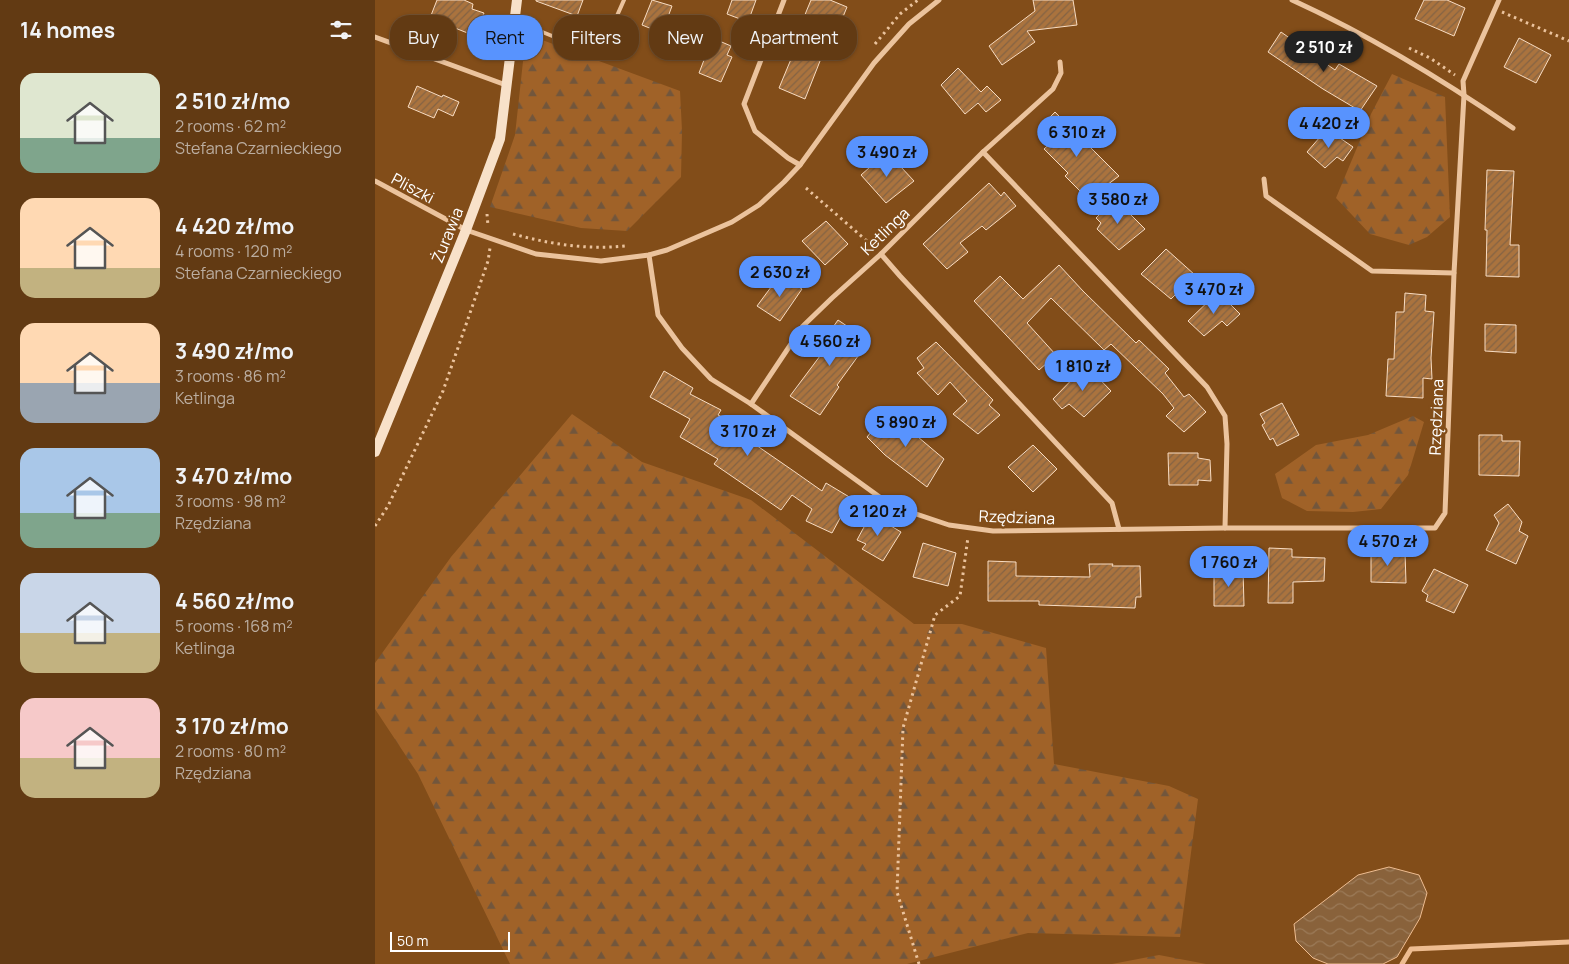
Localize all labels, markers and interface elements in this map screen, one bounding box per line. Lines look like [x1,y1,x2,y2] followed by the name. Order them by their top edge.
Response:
[390,15,457,60] chip: Buy
[467,15,543,60] chip: Rent
[553,15,639,60] chip: Filters
[649,15,721,60] chip: New
[731,15,857,60] chip: Apartment
[20,16,115,44] text: 14 homes
[327,16,355,44] icon: filters
[1272,30,1376,73] pin: 2 510 zł
[1295,36,1353,58] text: 2 510 zł
[175,87,290,115] text: 2 510 zł/mo
[60,93,120,153] icon: home
[1277,106,1381,149] pin: 4 420 zł
[1299,112,1359,134] text: 4 420 zł
[175,115,286,137] text: 2 rooms · 62 m²
[1025,116,1129,158] pin: 6 310 zł
[1048,121,1106,143] text: 6 310 zł
[835,136,939,178] pin: 3 490 zł
[175,137,342,159] text: Stefana Czarnieckiego
[857,141,917,163] text: 3 490 zł
[388,168,438,208] street label: Pliszki
[1066,182,1170,225] pin: 3 580 zł
[1088,188,1148,210] text: 3 580 zł
[856,202,914,260] street label: Ketlinga
[426,204,468,266] street label: Żurawia
[175,212,294,240] text: 4 420 zł/mo
[60,218,120,278] icon: home
[175,240,292,262] text: 4 rooms · 120 m²
[728,256,832,298] pin: 2 630 zł
[750,261,810,283] text: 2 630 zł
[175,262,342,284] text: Stefana Czarnieckiego
[1162,272,1266,315] pin: 3 470 zł
[1185,278,1243,300] text: 3 470 zł
[778,324,882,367] pin: 4 560 zł
[800,330,860,352] text: 4 560 zł
[175,337,294,365] text: 3 490 zł/mo
[60,343,120,403] icon: home
[1031,350,1135,392] pin: 1 810 zł
[1055,355,1111,377] text: 1 810 zł
[175,365,286,387] text: 3 rooms · 86 m²
[1424,378,1448,456] street label: Rzędziana
[175,387,235,409] text: Ketlinga
[854,406,958,448] pin: 5 890 zł
[876,411,936,433] text: 5 890 zł
[696,414,800,457] pin: 3 170 zł
[720,420,776,442] text: 3 170 zł
[175,462,292,490] text: 3 470 zł/mo
[60,468,120,528] icon: home
[175,490,286,512] text: 3 rooms · 98 m²
[826,494,930,537] pin: 2 120 zł
[849,500,907,522] text: 2 120 zł
[978,505,1056,529] street label: Rzędziana
[175,512,251,534] text: Rzędziana
[1336,524,1440,567] pin: 4 570 zł
[1359,530,1417,552] text: 4 570 zł
[1177,546,1281,588] pin: 1 760 zł
[1201,551,1257,573] text: 1 760 zł
[175,587,294,615] text: 4 560 zł/mo
[60,593,120,653] icon: home
[175,615,293,637] text: 5 rooms · 168 m²
[175,637,235,659] text: Ketlinga
[175,712,289,740] text: 3 170 zł/mo
[60,718,120,778] icon: home
[175,740,286,762] text: 2 rooms · 80 m²
[175,762,251,784] text: Rzędziana
[390,929,510,952] scale bar
[397,931,428,950] text: 50 m

